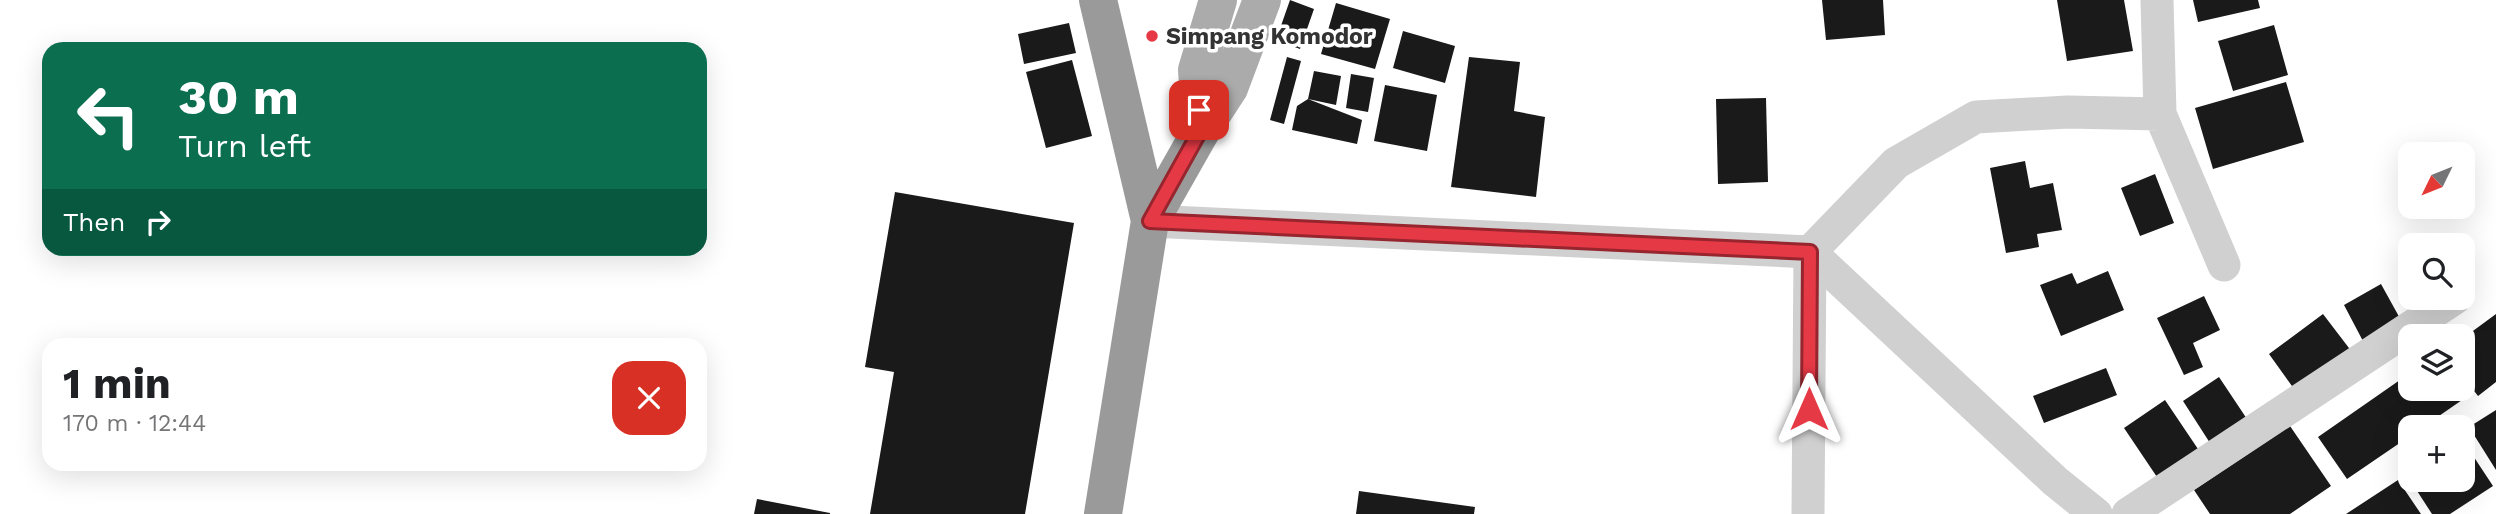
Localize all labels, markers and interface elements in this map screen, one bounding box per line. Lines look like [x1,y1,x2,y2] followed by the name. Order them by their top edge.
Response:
[1166,23,1373,50] place label: Simpang Komodor
[1144,28,1160,44] marker: Simpang Komodor
[178,68,299,126] text: 30 m
[63,70,154,161] icon: left
[1169,80,1229,140] pin
[1180,91,1218,129] icon: arrive
[178,127,311,165] text: Turn left
[2398,142,2474,219] north arrow
[2398,142,2475,492] map controls
[139,203,177,241] icon: right
[63,207,125,237] text: Then
[2398,233,2475,310] button: search
[2398,324,2475,401] button: layers
[63,359,171,408] text: 1 min
[612,361,686,435] button: close
[1772,372,1846,446] position arrow
[63,410,206,437] text: 170 m · 12:44
[2398,415,2475,492] button: +

